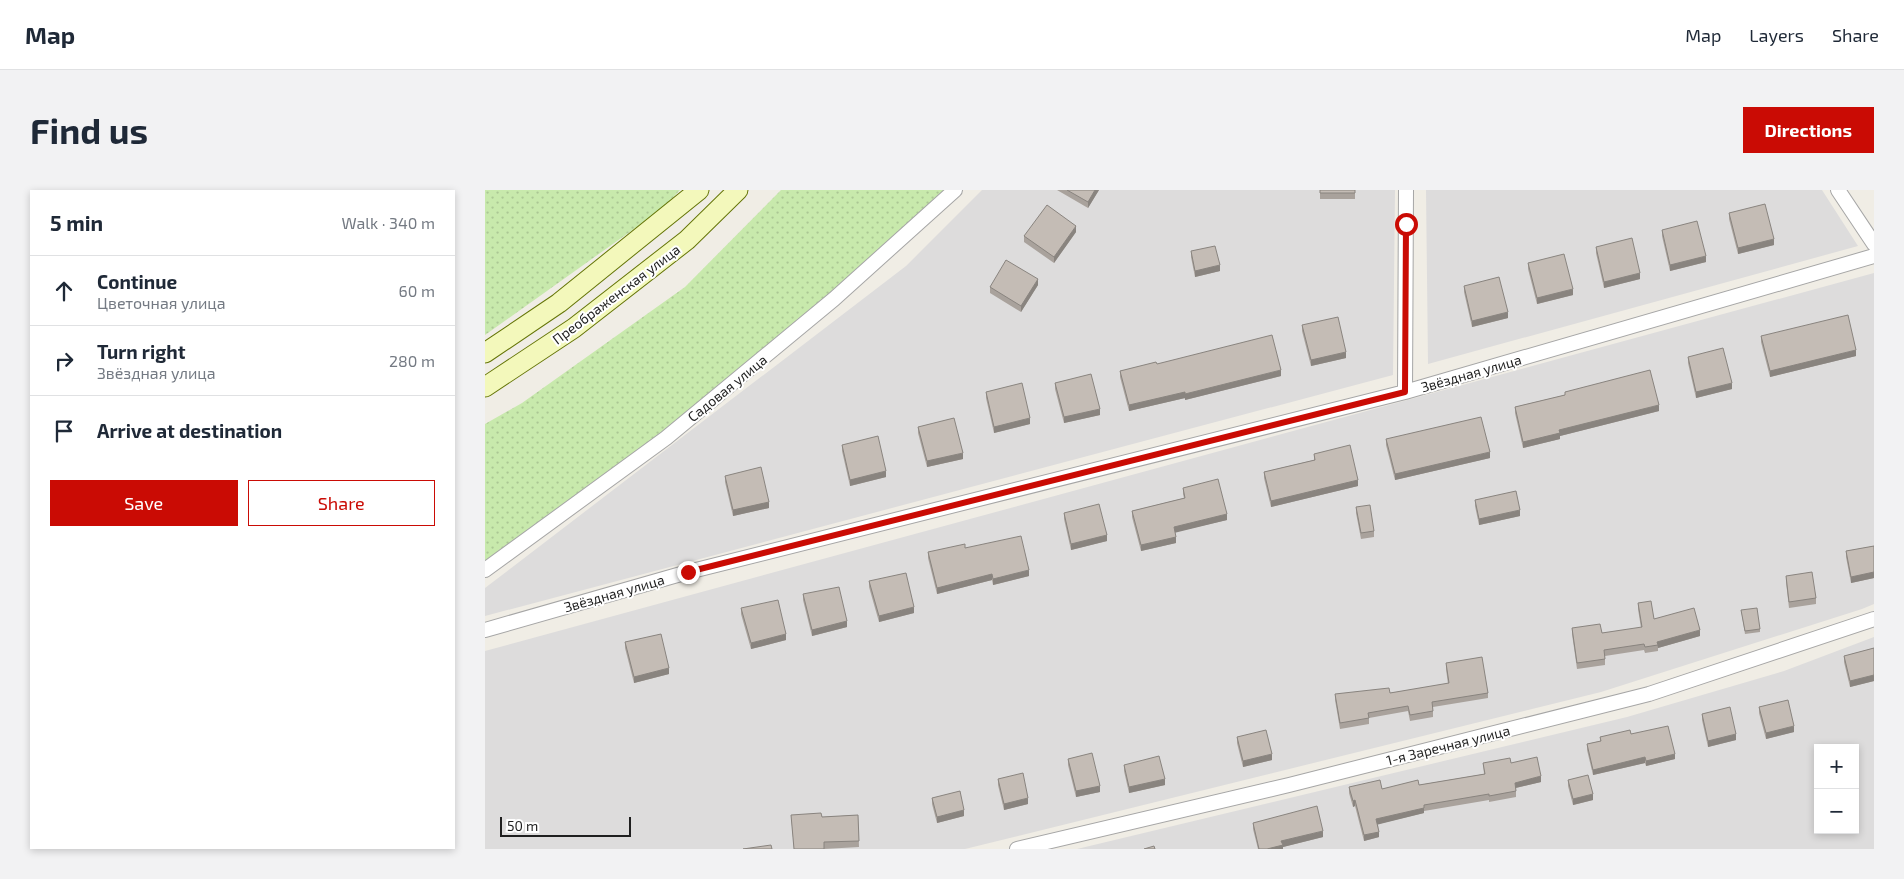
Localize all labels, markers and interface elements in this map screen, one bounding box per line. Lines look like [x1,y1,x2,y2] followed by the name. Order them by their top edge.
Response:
[25,20,75,49] text: Map
[1685,24,1721,46] text: Map
[1749,24,1804,46] text: Layers
[1832,24,1879,46] text: Share
[1743,107,1874,153] button: Directions
[30,109,148,151] text: Find us
[50,210,103,235] text: 5 min
[342,213,435,232] text: Walk · 340 m
[1395,213,1418,236] route start
[549,240,683,348] street label: Преображенская улица
[97,270,177,293] text: Continue
[50,277,78,305] icon: ahead
[399,281,435,300] text: 60 m
[97,293,226,312] text: Цветочная улица
[97,340,185,363] text: Turn right
[50,347,78,375] icon: right
[389,351,435,370] text: 280 m
[684,351,770,425] street label: Садовая улица
[1419,351,1523,395] street label: Звёздная улица
[97,363,216,382] text: Звёздная улица
[50,417,78,445] icon: arrive
[97,419,282,442] text: Arrive at destination
[50,480,238,526] button: Save
[248,480,435,526] button: Share
[677,561,700,584] route end
[562,571,666,615] street label: Звёздная улица
[1384,721,1512,769] street label: 1-я Заречная улица
[1814,744,1859,834] map controls
[1814,744,1859,789] button: +
[1814,789,1859,834] button: −
[500,814,631,837] scale bar
[507,817,538,834] text: 50 m

